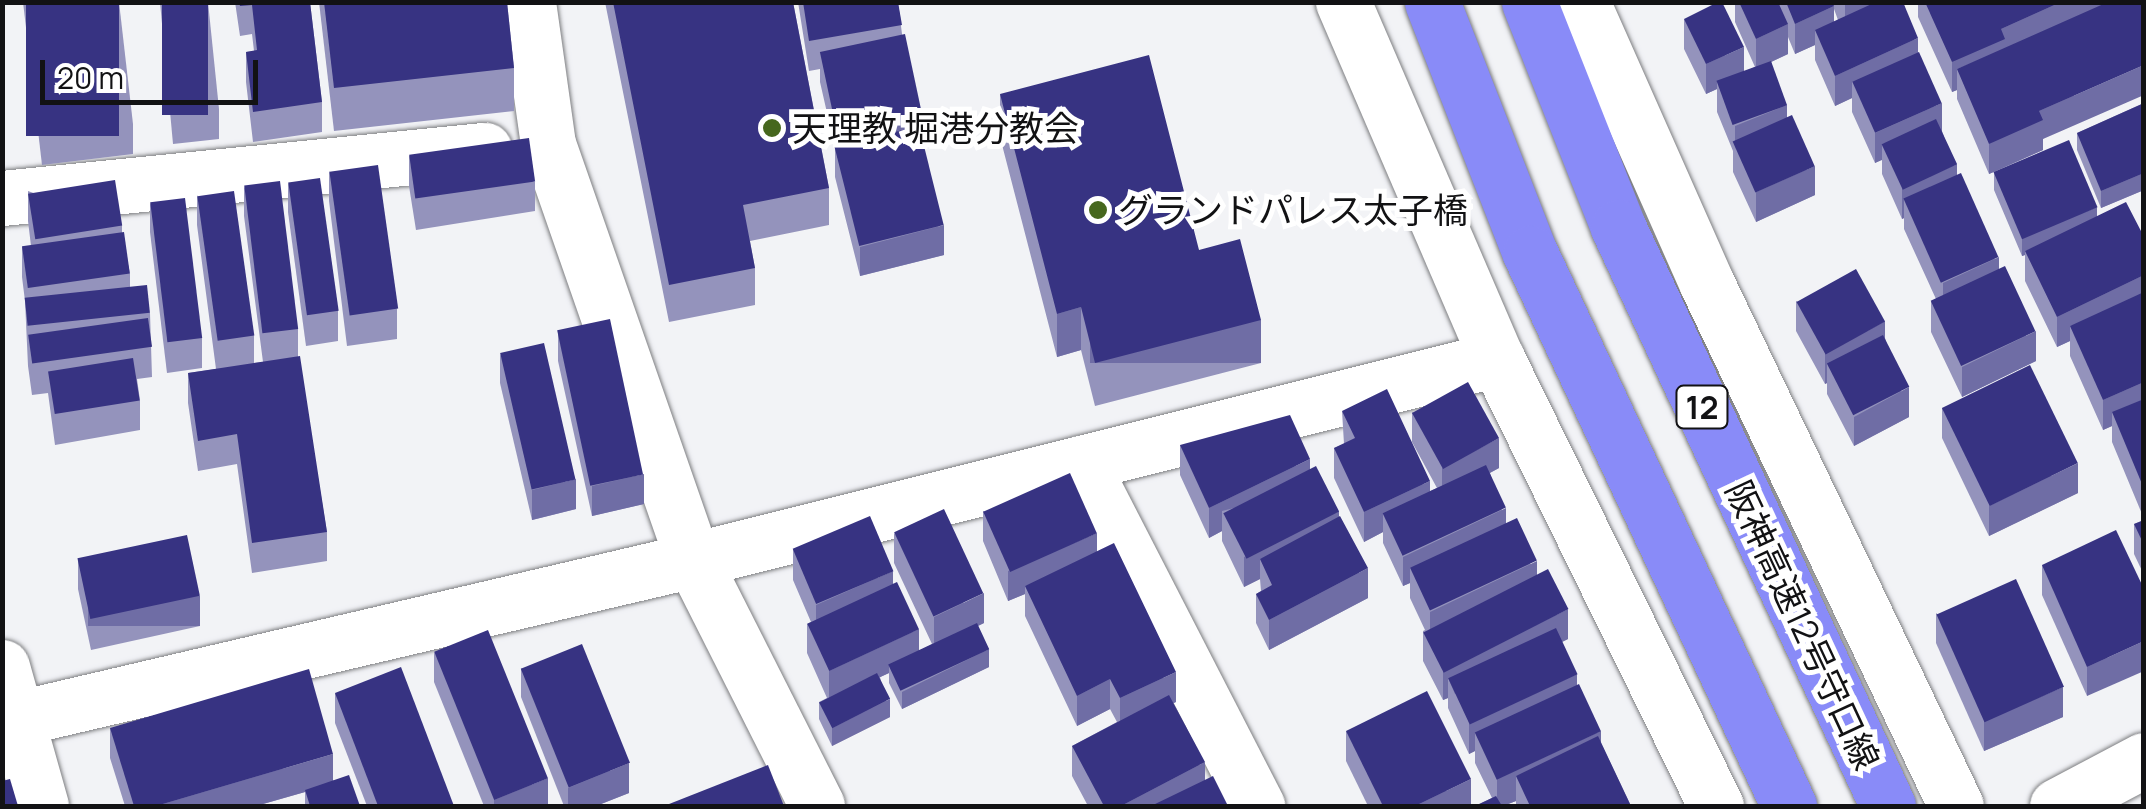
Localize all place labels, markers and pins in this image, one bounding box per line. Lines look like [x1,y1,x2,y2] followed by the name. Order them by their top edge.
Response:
[792,107,1079,149] place label: 天理教 堀港分教会
[761,117,783,139] marker: 天理教 堀港分教会
[1118,189,1468,231] place label: グランドパレス太子橋
[1087,199,1109,221] marker: グランドパレス太子橋

